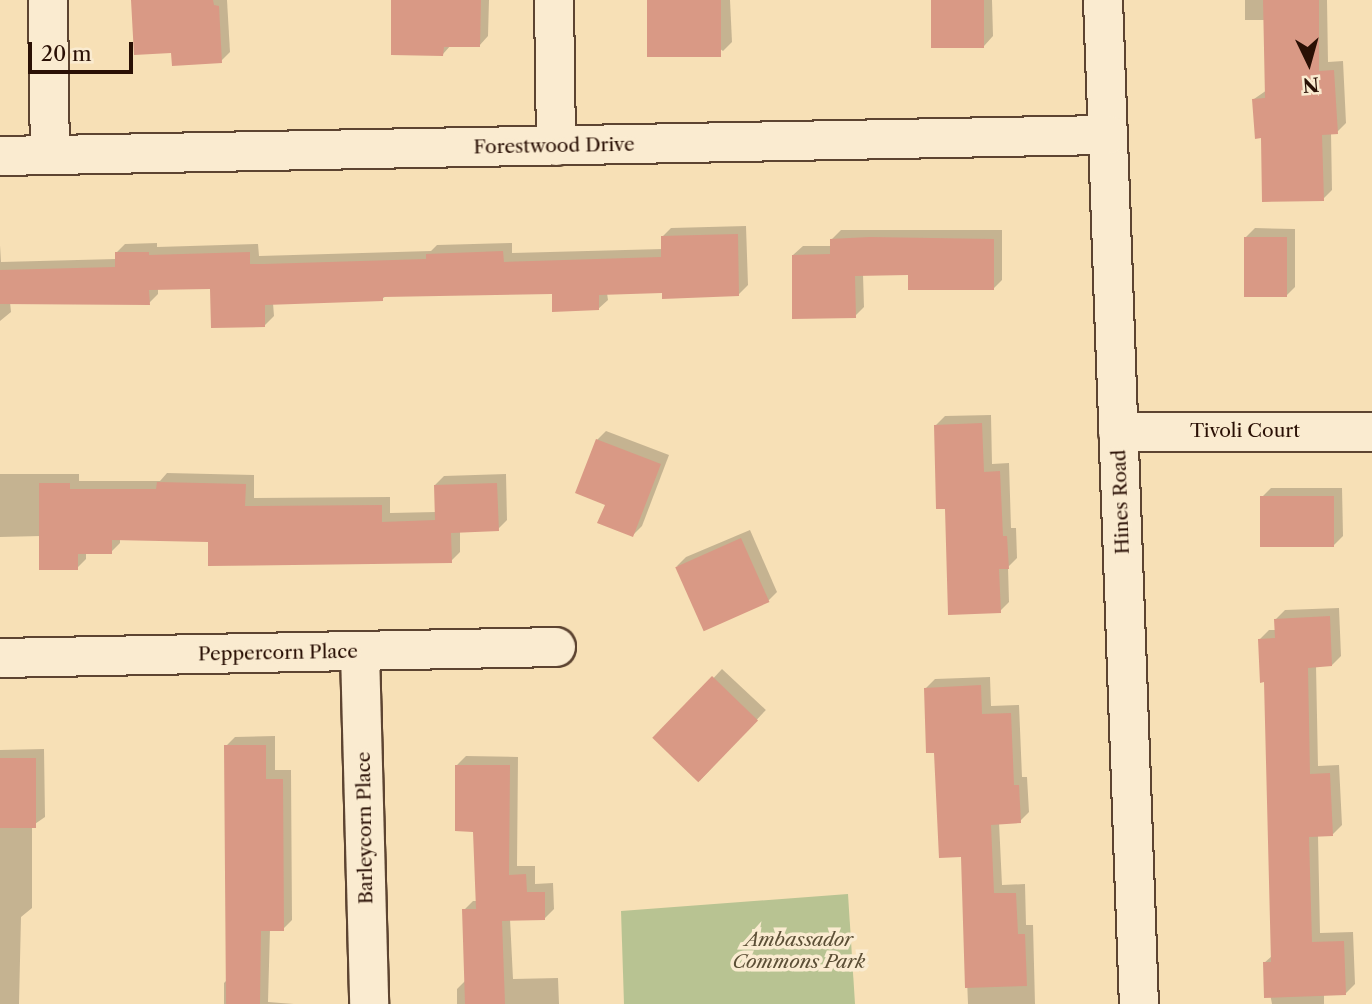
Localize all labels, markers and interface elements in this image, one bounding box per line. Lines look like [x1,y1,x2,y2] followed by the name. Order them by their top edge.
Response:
[32,28,136,72] scale bar
[1274,28,1344,98] north arrow
[41,41,92,66] text: 20 m
[1302,72,1320,97] text: N
[473,133,635,159] street label: Forestwood Drive
[1190,420,1300,442] street label: Tivoli Court
[1108,449,1134,555] street label: Hines Road
[198,640,358,666] street label: Peppercorn Place
[352,751,378,905] street label: Barleycorn Place
[733,929,865,973] park label: Ambassador Commons Park

